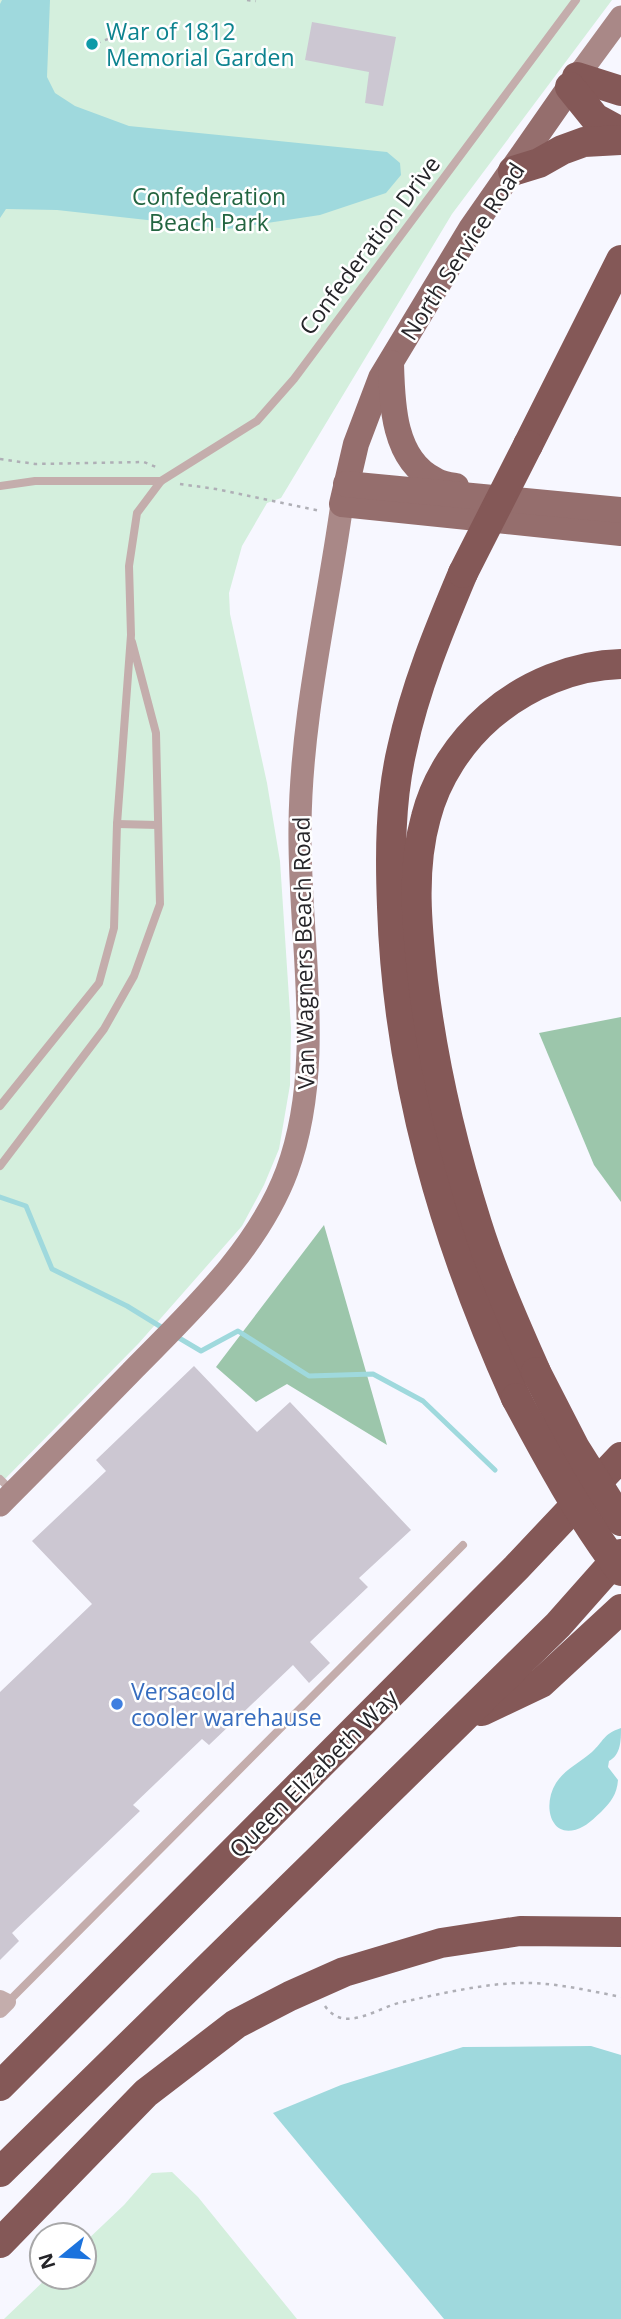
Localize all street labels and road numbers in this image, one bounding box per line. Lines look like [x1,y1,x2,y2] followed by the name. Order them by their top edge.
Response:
[291,149,447,341] street label: Confederation Drive
[393,156,531,346] street label: North Service Road
[285,816,321,1090] street label: Van Wagners Beach Road
[222,1681,405,1864] street label: Queen Elizabeth Way

